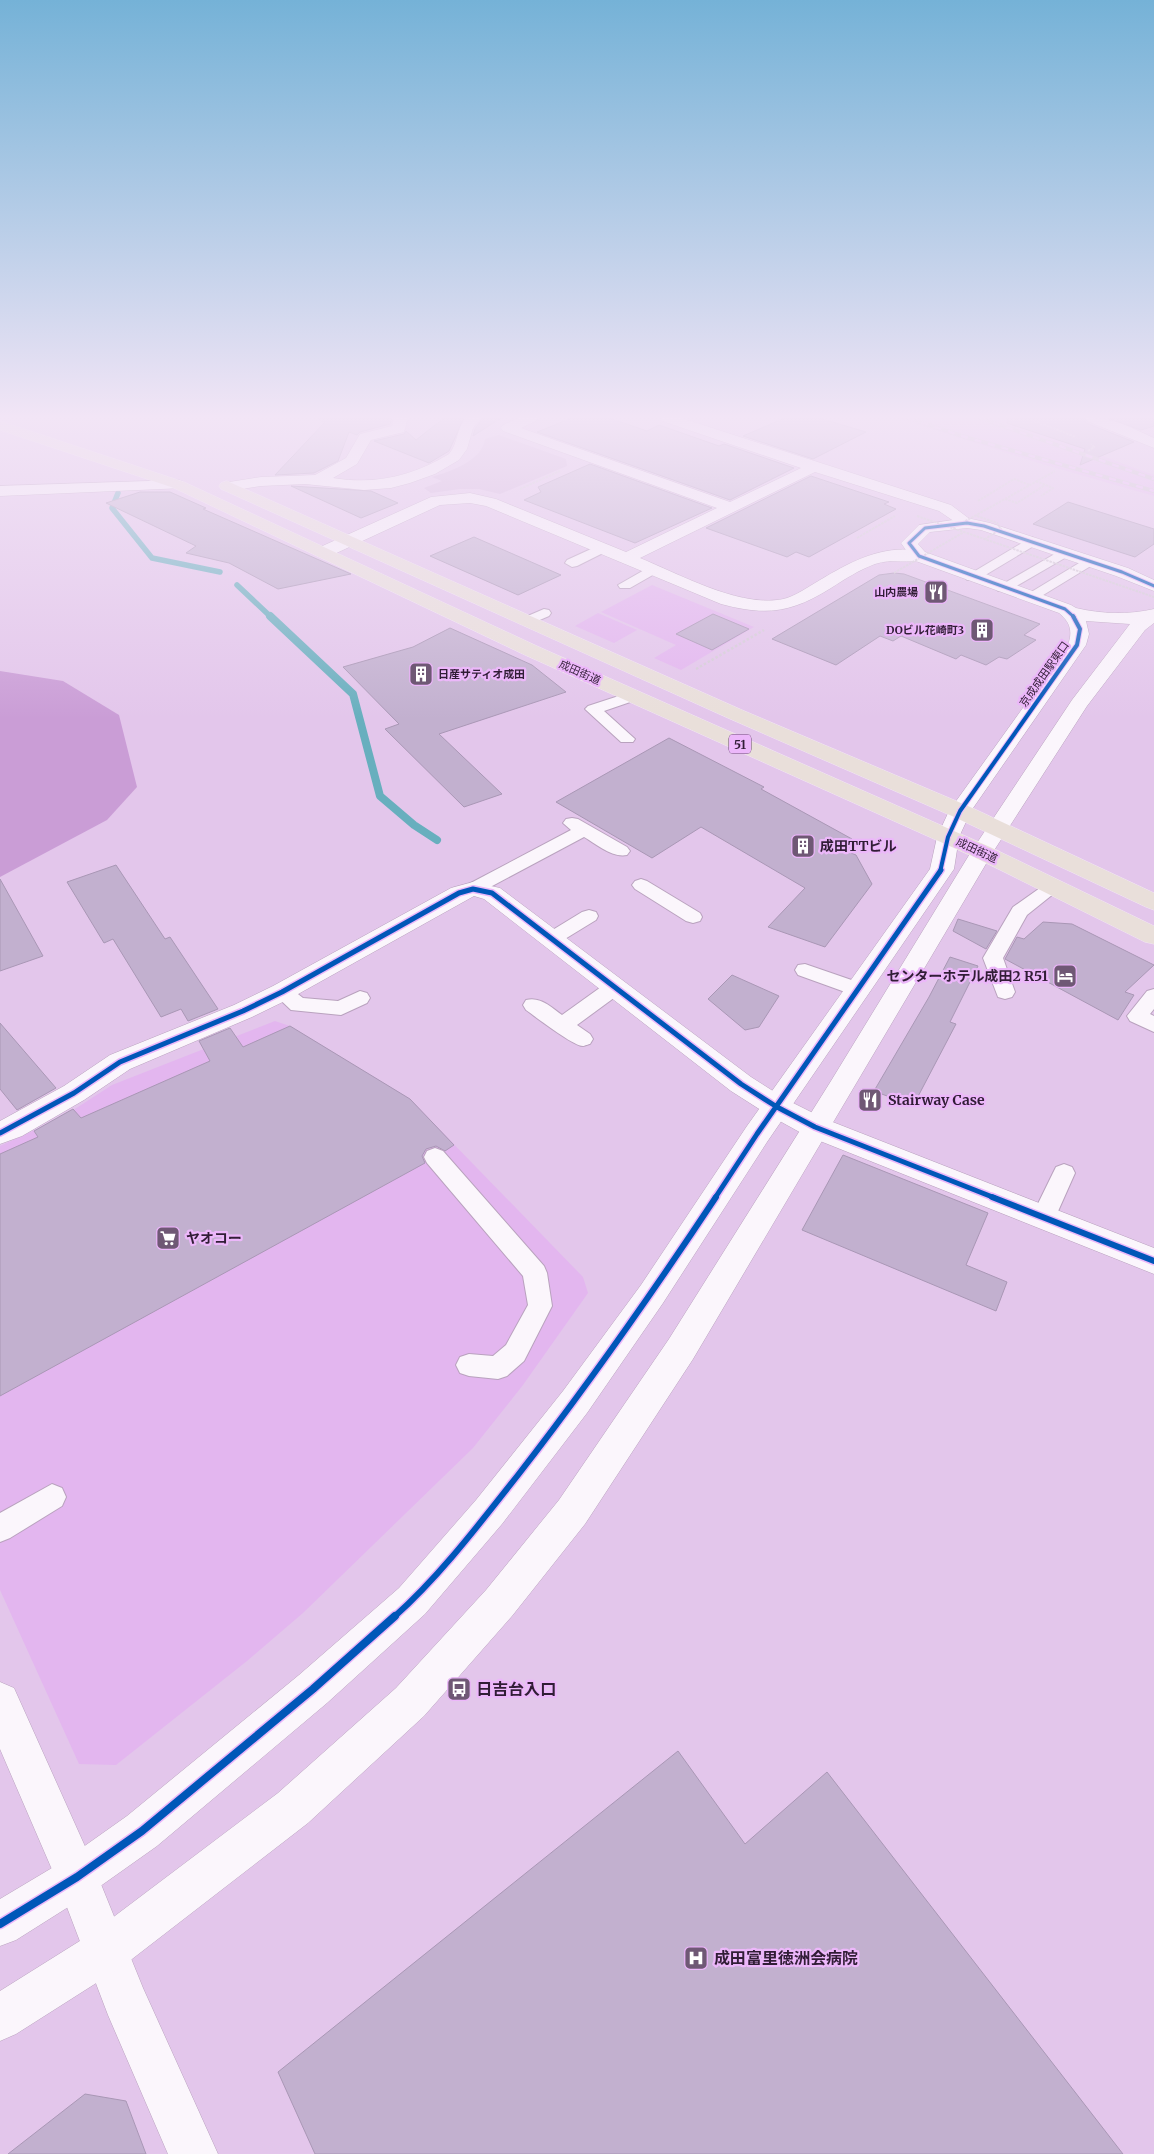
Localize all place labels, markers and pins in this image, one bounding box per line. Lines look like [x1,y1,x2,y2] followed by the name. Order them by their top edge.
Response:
[923,579,949,605] restaurant icon: 山内農場
[874,585,918,599] place label: 山内農場
[969,617,995,643] building icon: DOビル花崎町3
[886,623,964,637] place label: DOビル花崎町3
[408,661,434,687] building icon: 日産サティオ成田
[438,667,525,681] place label: 日産サティオ成田
[790,833,816,859] building icon: 成田TTビル
[820,837,897,855] place label: 成田TTビル
[1052,963,1078,989] hotel icon: センターホテル成田2 R51
[886,967,1048,985] place label: センターホテル成田2 R51
[857,1087,883,1113] restaurant icon: Stairway Case
[888,1091,985,1109] place label: Stairway Case
[155,1225,181,1251] supermarket icon: ヤオコー
[186,1229,242,1247] place label: ヤオコー
[446,1676,472,1702] bus stop icon: 日吉台入口
[476,1679,556,1699] place label: 日吉台入口
[683,1945,709,1971] hospital icon: 成田富里徳洲会病院
[714,1948,858,1968] place label: 成田富里徳洲会病院

